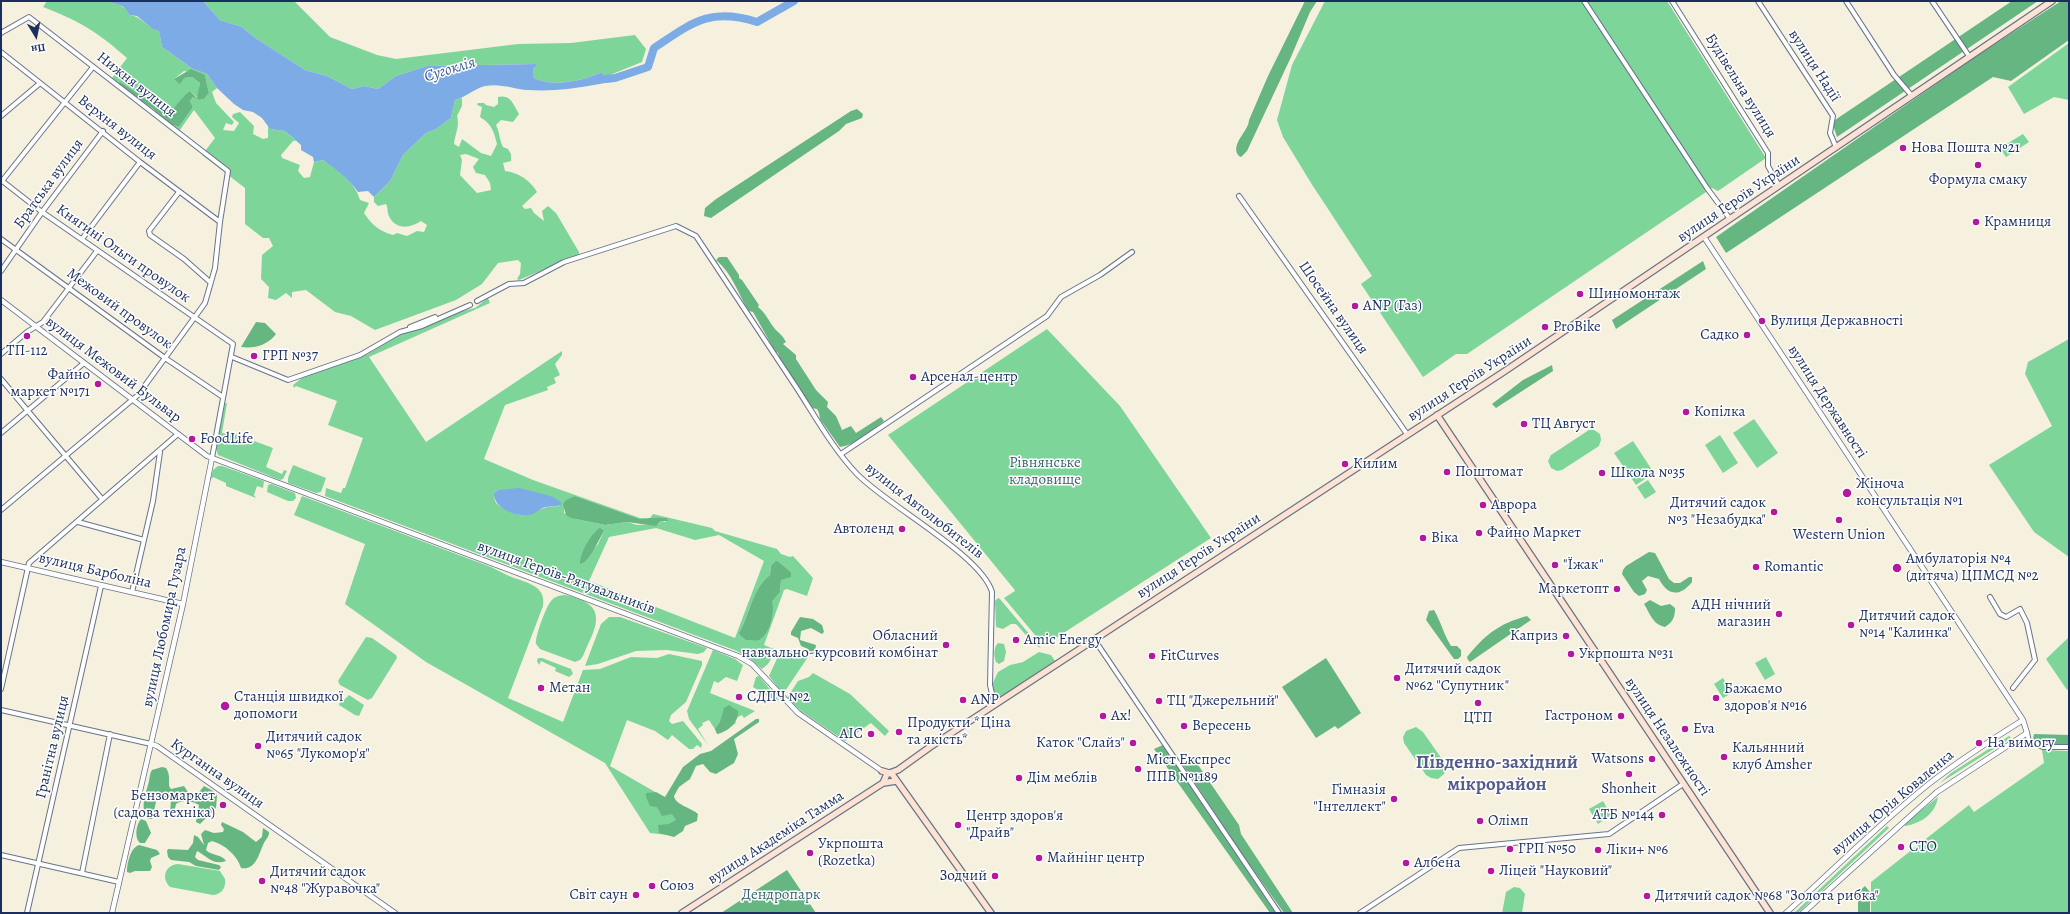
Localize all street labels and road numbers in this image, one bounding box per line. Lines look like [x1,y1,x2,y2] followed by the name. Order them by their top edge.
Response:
[1784,27,1844,105] street label: вулиця Надії
[1701,30,1779,142] street label: Будівельна вулиця
[93,48,179,122] street label: Нижня вулиця
[74,92,160,164] street label: Верхня вулиця
[10,136,88,232] street label: Братська вулиця
[1674,151,1804,247] street label: вулиця Героїв України
[52,201,194,307] street label: Княгині Ольги провулок
[1294,258,1372,358] street label: Шосейна вулиця
[63,265,175,353] street label: Межовий провулок
[41,313,185,427] street label: вулиця Межовий Бульвар
[1405,332,1535,426] street label: вулиця Героїв України
[1784,342,1870,462] street label: вулиця Державності
[861,459,987,563] street label: вулиця Автолюбителів
[1134,509,1264,603] street label: вулиця Героїв України
[475,537,657,619] street label: вулиця Героїв-Рятувальників
[139,545,191,709] street label: вулиця Любомира Гузара
[37,549,153,593] street label: вулиця Барболіна
[1621,674,1713,800] street label: вулиця Незалежності
[32,694,74,800] street label: Гранітна вулиця
[167,735,267,813] street label: Курганна вулиця
[1828,747,1958,859] street label: вулиця Юрія Коваленка
[705,787,847,889] street label: вулиця Академіка Тамма

